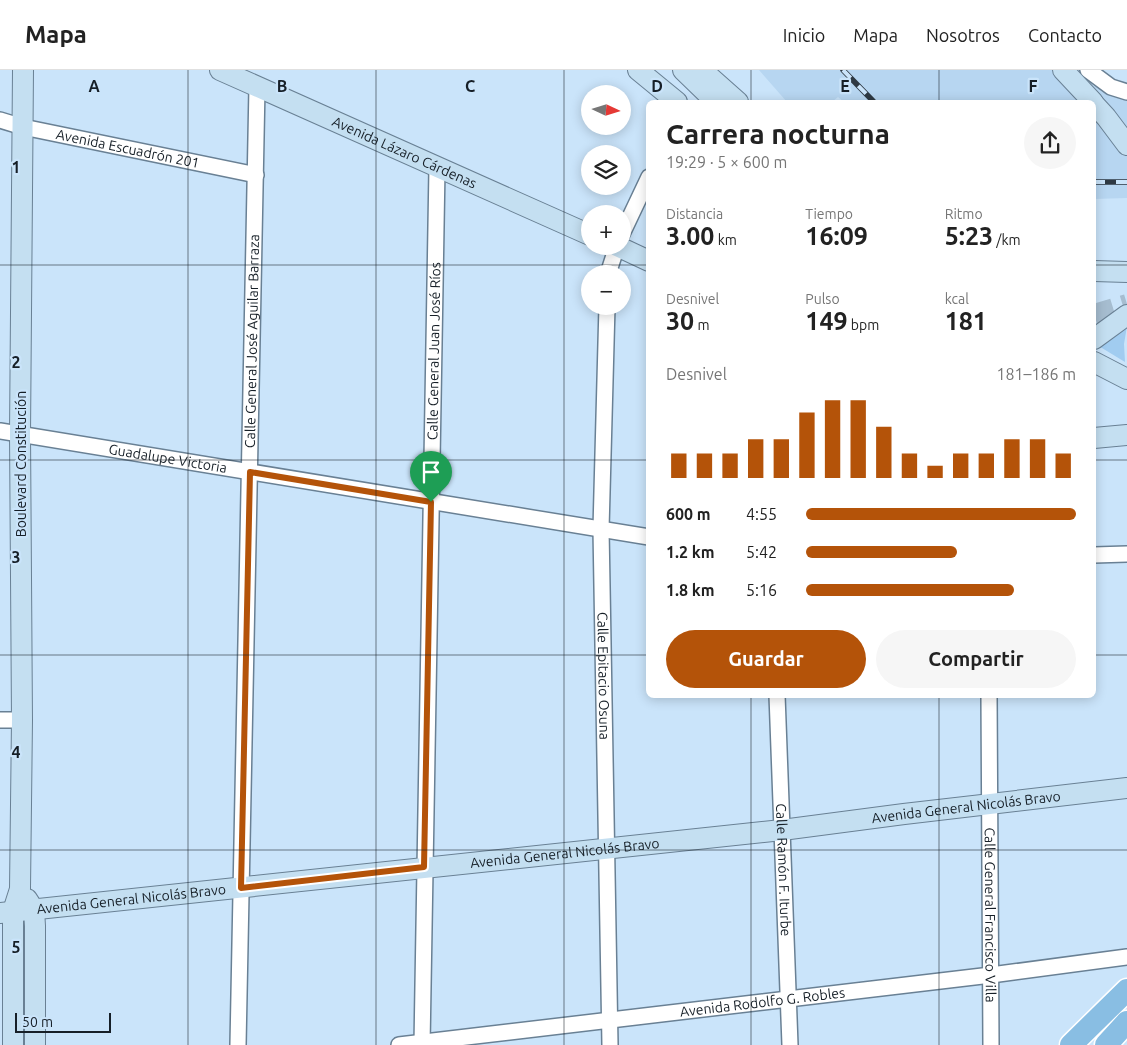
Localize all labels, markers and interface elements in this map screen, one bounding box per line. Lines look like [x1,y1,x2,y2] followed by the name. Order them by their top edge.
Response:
[25,21,87,48] text: Mapa
[783,25,825,45] text: Inicio
[853,25,898,45] text: Mapa
[926,25,1000,45] text: Nosotros
[1028,25,1102,45] text: Contacto
[88,77,100,95] text: A
[277,77,287,95] text: B
[465,77,475,95] text: C
[651,77,663,95] text: D
[840,77,850,95] text: E
[1029,77,1038,95] text: F
[581,85,631,135] north arrow
[581,85,631,315] map controls
[330,113,479,191] street label: Avenida Lázaro Cárdenas
[1024,117,1076,169] button: share
[666,118,890,149] text: Carrera nocturna
[55,126,201,171] street label: Avenida Escuadrón 201
[581,145,631,195] button: layers
[666,153,787,171] text: 19:29 · 5 × 600 m
[11,158,21,176] text: 1
[581,205,631,255] button: +
[666,206,723,222] text: Distancia
[805,206,853,222] text: Tiempo
[945,206,983,222] text: Ritmo
[666,222,714,250] text: 3.00
[805,222,868,250] text: 16:09
[945,222,993,250] text: 5:23
[714,232,737,248] text: km
[993,232,1021,248] text: /km
[242,234,262,448] street label: Calle General José Aguilar Barraza
[424,262,443,440] street label: Calle General Juan José Ríos
[581,265,631,315] button: −
[666,291,719,307] text: Desnivel
[805,291,840,307] text: Pulso
[945,291,969,307] text: kcal
[666,307,694,335] text: 30
[805,307,848,335] text: 149
[945,307,987,335] text: 181
[694,317,710,333] text: m
[848,317,879,333] text: bpm
[11,353,21,371] text: 2
[666,365,727,383] text: Desnivel
[996,365,1076,383] text: 181–186 m
[13,391,29,537] street label: Boulevard Constitución
[107,441,228,476] street label: Guadalupe Victoria
[410,451,452,502] pin
[417,458,445,486] icon: arrive
[666,505,711,523] text: 600 m
[746,505,777,523] text: 4:55
[666,543,715,561] text: 1.2 km
[746,543,777,561] text: 5:42
[11,548,21,566] text: 3
[666,581,715,599] text: 1.8 km
[746,581,777,599] text: 5:16
[594,612,613,740] street label: Calle Epitacio Osuna
[666,630,866,688] button: Guardar
[876,630,1076,688] button: Compartir
[11,743,21,761] text: 4
[871,788,1062,826] street label: Avenida General Nicolás Bravo
[773,803,794,937] street label: Calle Ramón F. Iturbe
[982,827,999,1003] street label: Calle General Francisco Villa
[469,835,660,871] street label: Avenida General Nicolás Bravo
[36,881,227,917] street label: Avenida General Nicolás Bravo
[11,938,21,956] text: 5
[679,984,846,1020] street label: Avenida Rodolfo G. Robles
[15,1010,111,1033] scale bar
[22,1014,53,1030] text: 50 m

